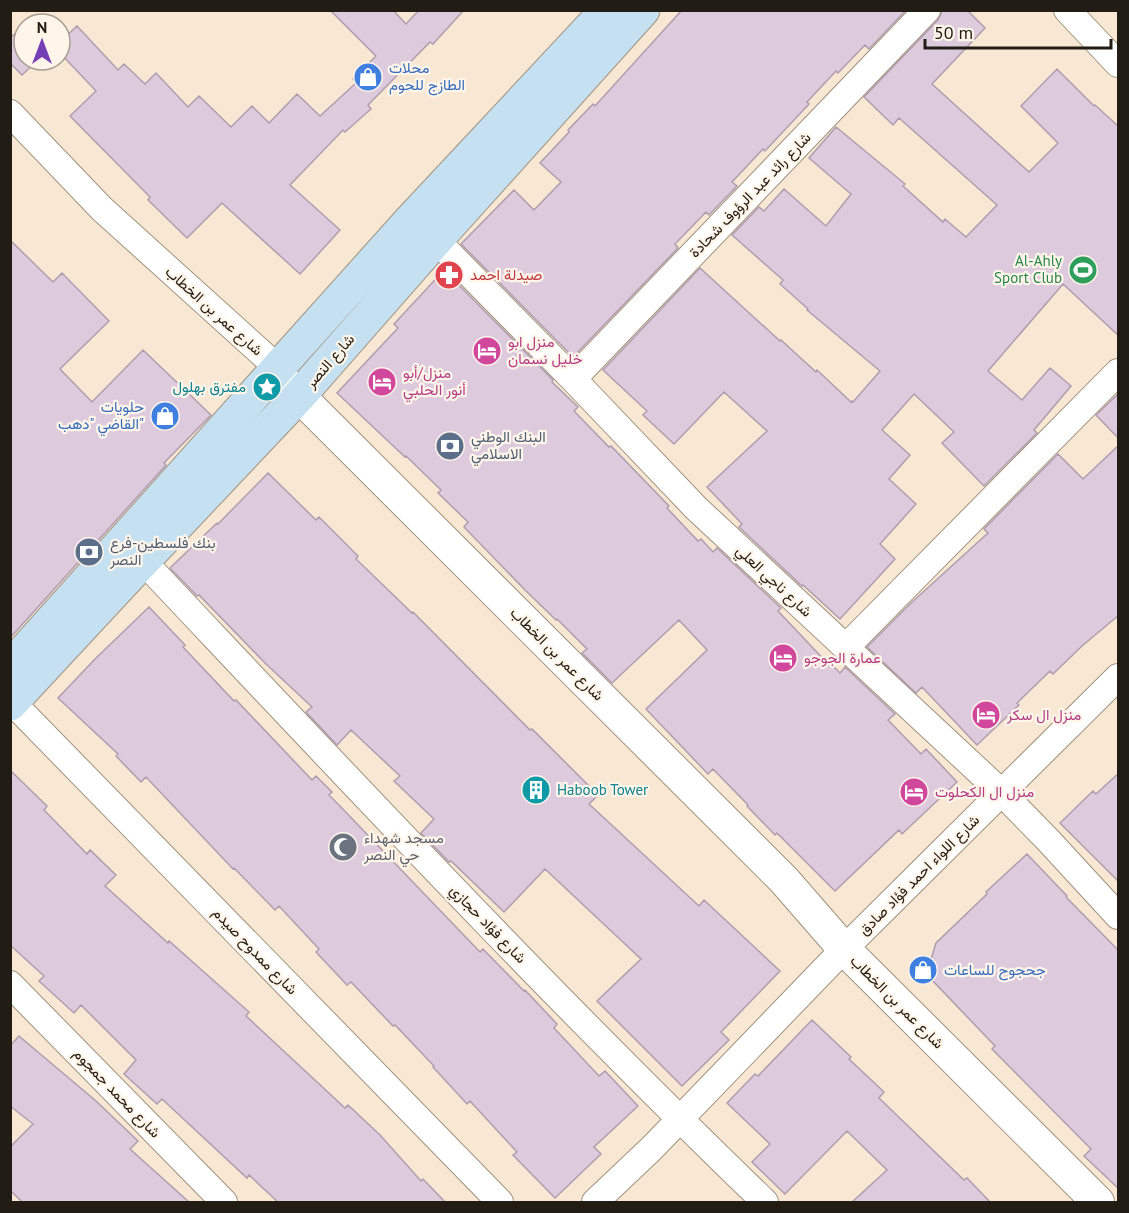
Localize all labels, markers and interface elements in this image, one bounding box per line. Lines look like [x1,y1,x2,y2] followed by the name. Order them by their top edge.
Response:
[12,12,72,72] north arrow
[925,12,1111,50] scale bar
[37,17,47,37] text: N
[934,21,973,44] text: 50 m
[389,58,465,96] place label: محلات الطازج للحوم
[352,61,384,93] shop icon: محلات الطازج للحوم
[685,128,816,263] street label: شارع رائد عبد الرؤوف شحادة
[994,251,1062,287] place label: Al-Ahly Sport Club
[1067,254,1099,286] sports icon: Al-Ahly Sport Club
[433,259,465,291] pharmacy icon: صيدلة احمد
[160,262,267,361] street label: شارع عمر بن الخطاب
[470,265,542,284] place label: صيدلة احمد
[300,330,360,394] street label: شارع النصر
[508,332,582,368] place label: منزل ابو خليل نسمان
[471,335,503,367] hotel icon: منزل ابو خليل نسمان
[403,363,466,403] place label: منزل/أبو أنور الحلبي
[366,366,398,398] hotel icon: منزل/أبو أنور الحلبي
[251,371,283,403] place icon: مفترق بهلول
[172,377,246,396] place label: مفترق بهلول
[58,397,144,437] place label: حلويات القاضي "دهب"
[149,400,181,432] shop icon: حلويات القاضي "دهب"
[471,427,546,467] place label: البنك الوطني الاسلامي
[434,430,466,462] bank icon: البنك الوطني الاسلامي
[109,533,216,569] place label: بنك فلسطين-فرع النصر
[73,536,105,568] bank icon: بنك فلسطين-فرع النصر
[730,541,816,624] street label: شارع ناجي العلي
[505,603,608,706] street label: شارع عمر بن الخطاب
[767,642,799,674] hotel icon: عمارة الجوجو
[804,648,881,667] place label: عمارة الجوجو
[970,699,1002,731] hotel icon: منزل ال سكر
[1006,705,1081,724] place label: منزل ال سكر
[520,774,552,806] building icon: Haboob Tower
[898,776,930,808] hotel icon: منزل ال الكحلوت
[557,780,648,799] place label: Haboob Tower
[935,782,1034,801] place label: منزل ال الكحلوت
[854,810,985,941] street label: شارع اللواء احمد فؤاد صادق
[363,828,444,868] place label: مسجد شهداء حي النصر
[327,831,359,863] mosque icon: مسجد شهداء حي النصر
[443,880,531,970] street label: شارع فؤاد حجازي
[207,903,302,1000] street label: شارع ممدوح صيدم
[845,951,948,1054] street label: شارع عمر بن الخطاب
[907,954,939,986] shop icon: جحجوح للساعات
[944,960,1046,981] place label: جحجوح للساعات
[68,1044,165,1143] street label: شارع محمد جمجوم

